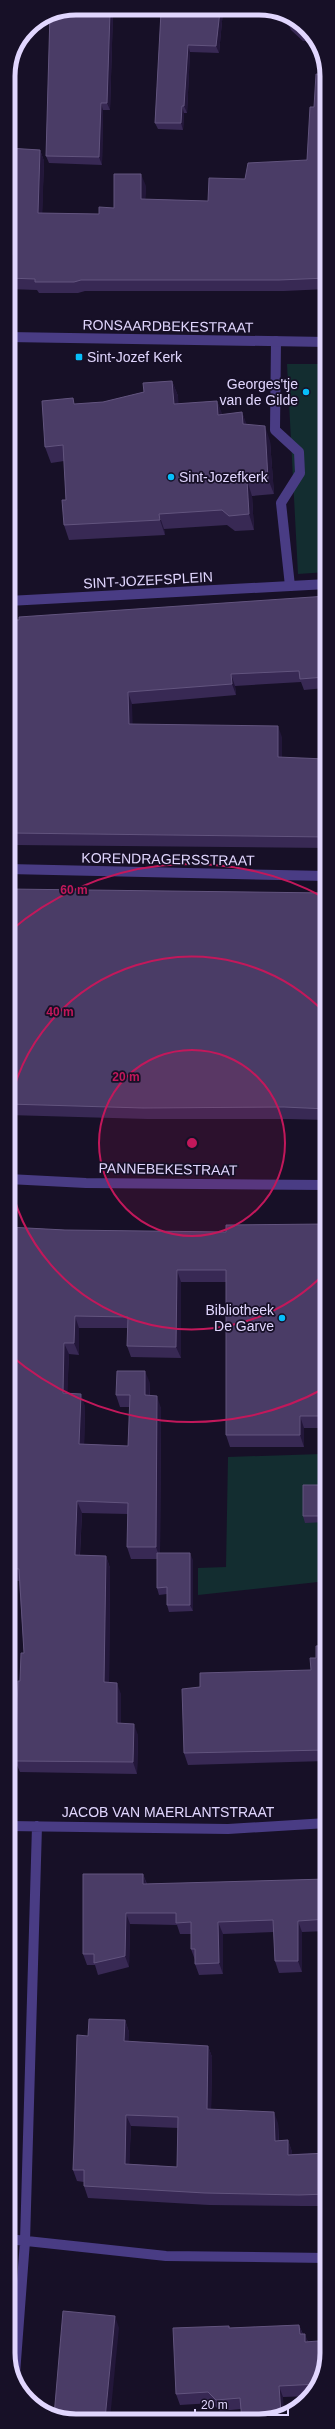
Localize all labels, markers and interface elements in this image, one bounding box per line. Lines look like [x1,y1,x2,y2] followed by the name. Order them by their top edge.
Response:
[82,317,254,335] street label: RONSAARDBEKESTRAAT
[87,349,183,365] place label: Sint-Jozef Kerk
[74,352,84,362] marker: Sint-Jozef Kerk
[219,376,298,408] place label: Georges'tje van de Gilde
[301,387,311,397] marker: Georges'tje van de Gilde
[179,469,269,485] place label: Sint-Jozefkerk
[166,472,176,482] marker: Sint-Jozefkerk
[83,569,213,591] street label: SINT-JOZEFSPLEIN
[81,849,255,869] street label: KORENDRAGERSSTRAAT
[60,883,88,897] text: 60 m
[46,1005,74,1019] text: 40 m
[112,1070,140,1084] text: 20 m
[185,1136,199,1150] centre of rings
[98,1160,238,1178] street label: PANNEBEKESTRAAT
[206,1302,275,1334] place label: Bibliotheek De Garve
[277,1313,287,1323] marker: Bibliotheek De Garve
[62,1804,275,1820] street label: JACOB VAN MAERLANTSTRAAT
[195,2391,288,2417] scale bar
[201,2398,228,2412] text: 20 m

